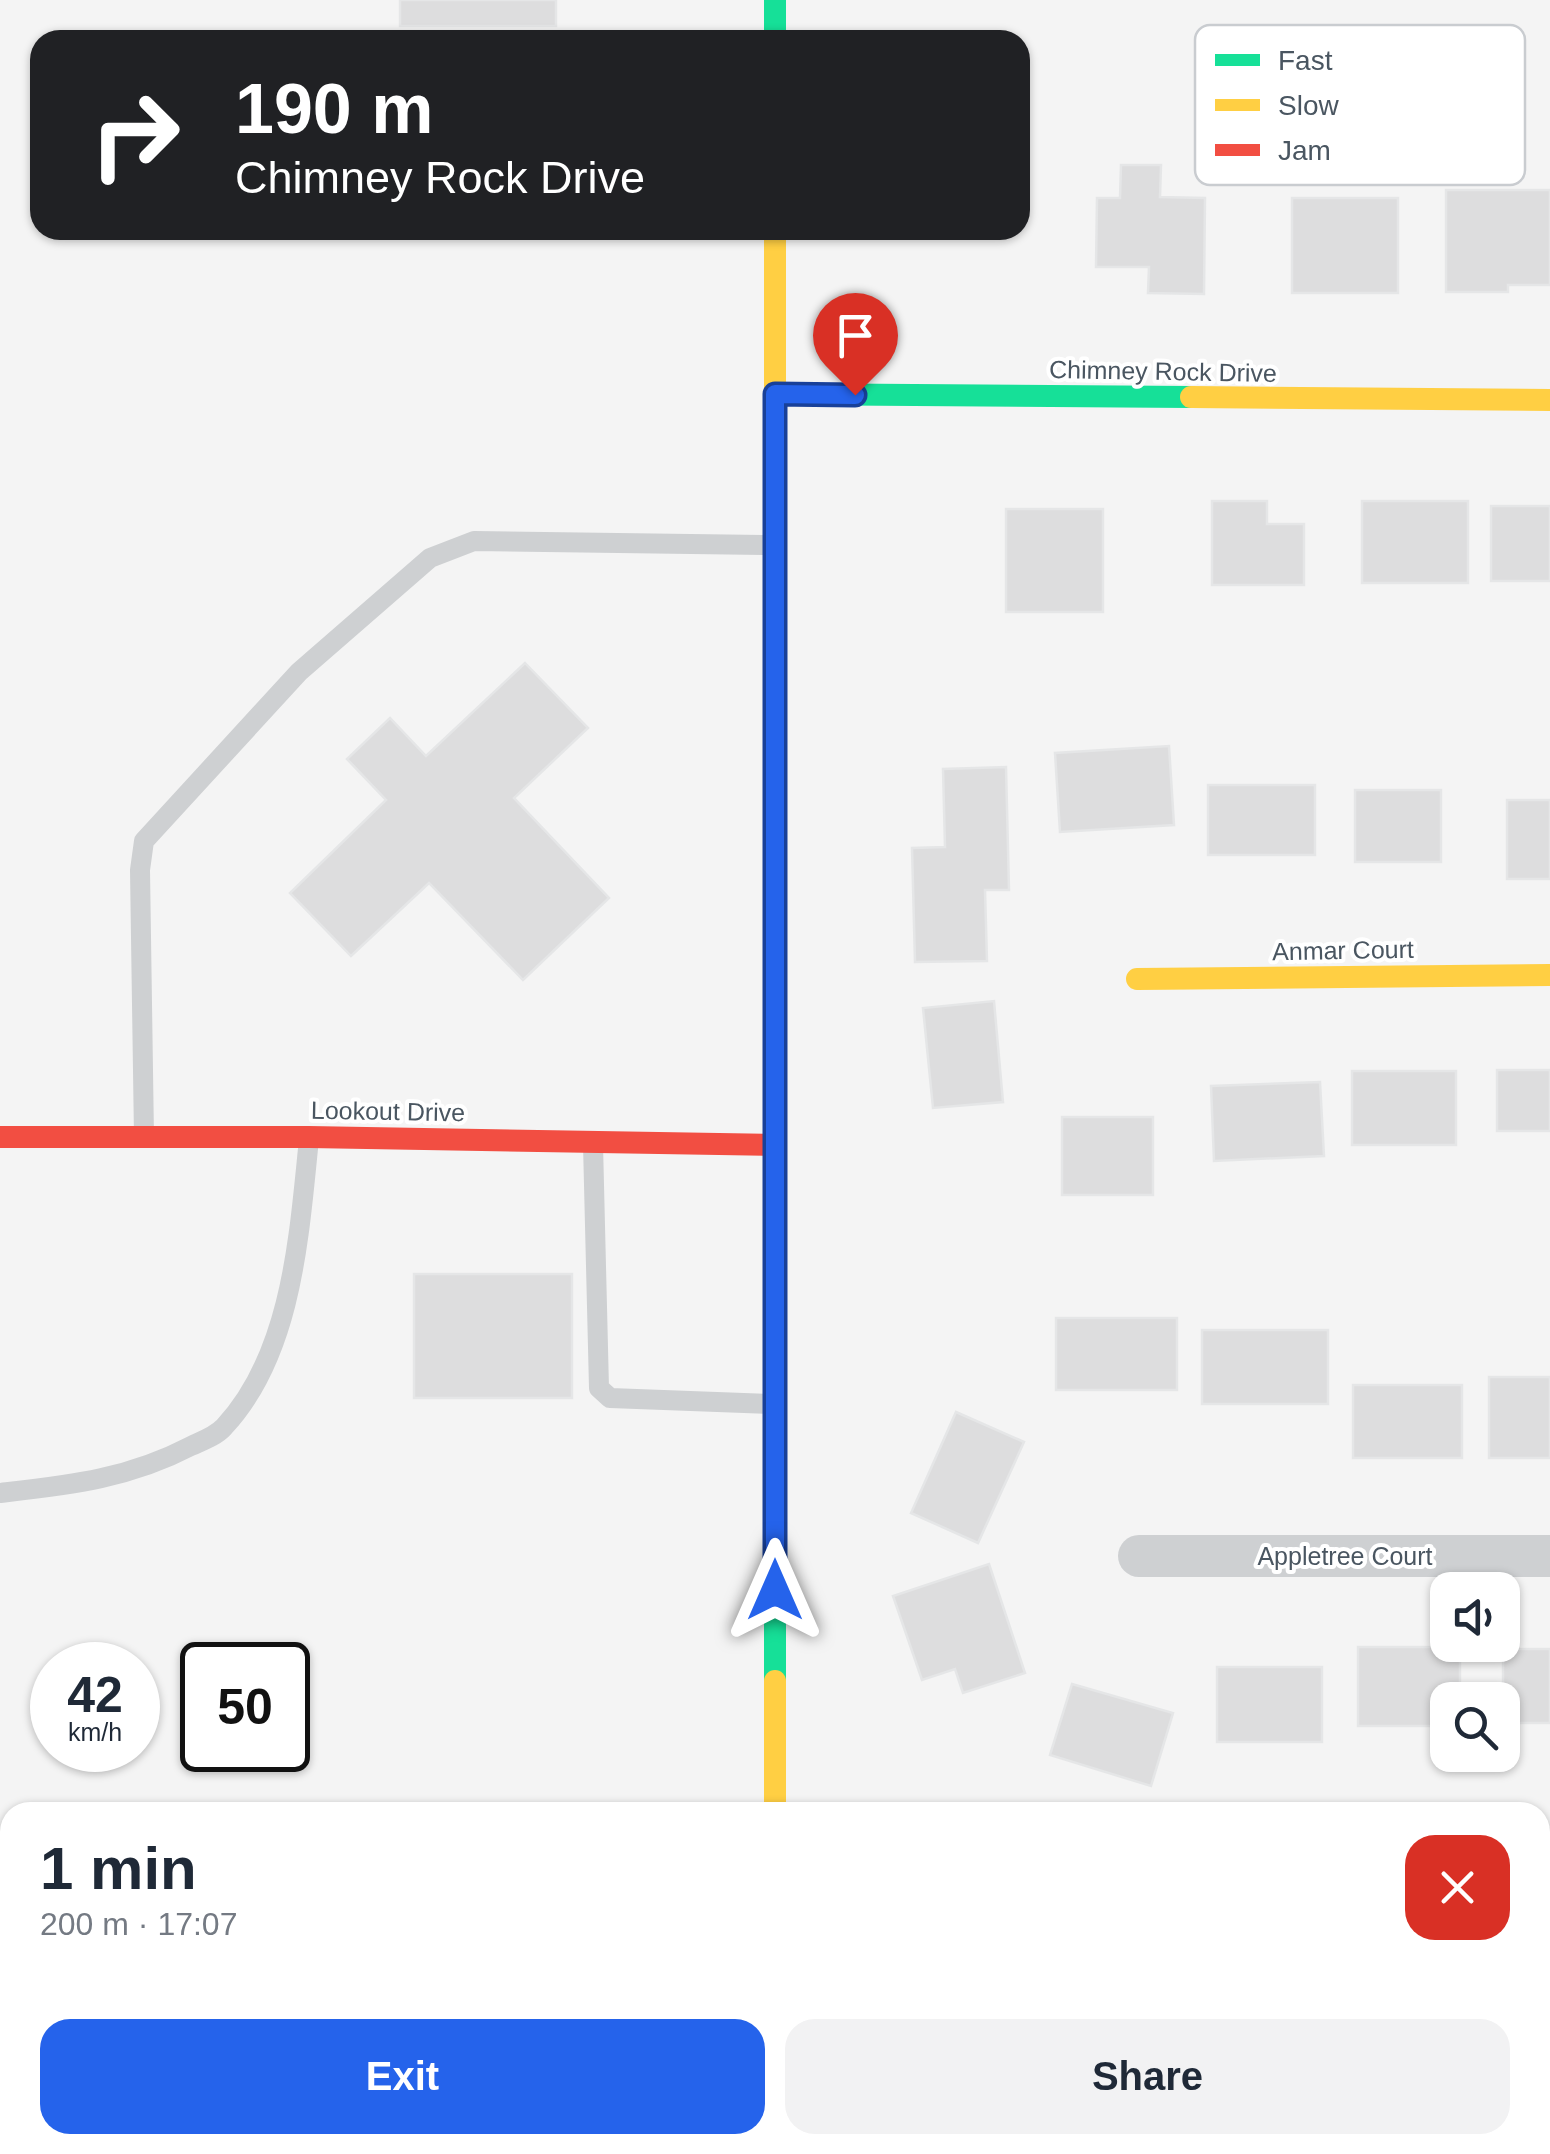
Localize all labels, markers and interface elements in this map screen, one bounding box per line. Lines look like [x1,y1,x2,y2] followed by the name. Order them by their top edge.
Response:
[1195,25,1525,185] legend
[1278,45,1333,76] text: Fast
[70,70,200,200] icon: right
[235,70,433,148] text: 190 m
[1278,90,1339,121] text: Slow
[1278,135,1331,166] text: Jam
[235,152,645,203] text: Chimney Rock Drive
[813,293,898,396] pin
[828,308,883,363] icon: arrive
[1049,355,1277,387] street label: Chimney Rock Drive
[1272,935,1414,965] street label: Anmar Court
[311,1096,465,1126] street label: Lookout Drive
[723,1538,827,1642] position arrow
[1257,1542,1433,1570] street label: Appletree Court
[1430,1572,1520,1772] map controls
[1430,1572,1520,1662] button: sound
[180,1642,310,1772] speed limit sign: 50
[67,1667,123,1723] text: 42
[1430,1682,1520,1772] button: search
[68,1718,122,1746] text: km/h
[40,1835,197,1902] text: 1 min
[1405,1835,1510,1940] button: close
[40,1906,237,1942] text: 200 m · 17:07
[40,2019,765,2134] button: Exit
[785,2019,1510,2134] button: Share

